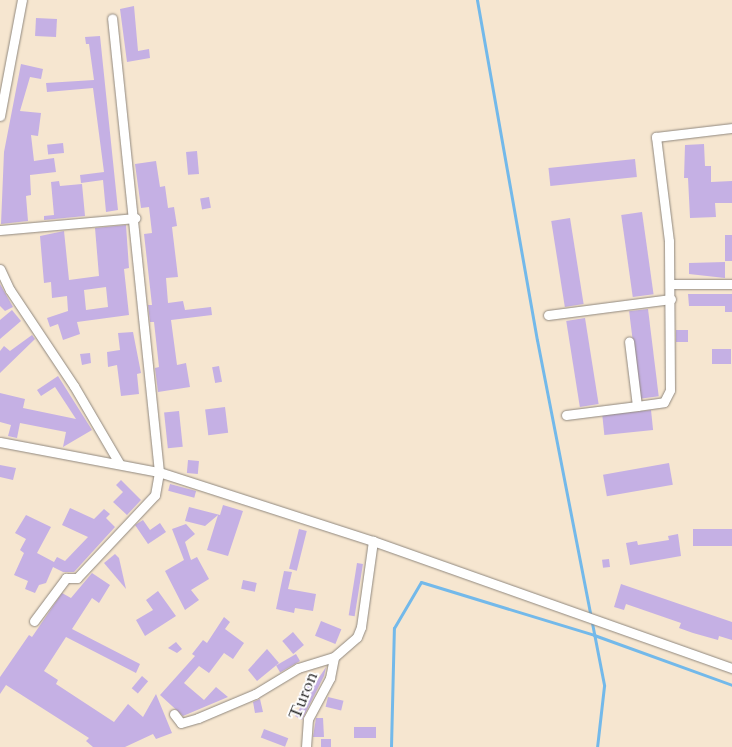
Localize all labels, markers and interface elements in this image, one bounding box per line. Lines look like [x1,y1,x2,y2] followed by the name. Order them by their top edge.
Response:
[285,669,323,723] street label: Turon

